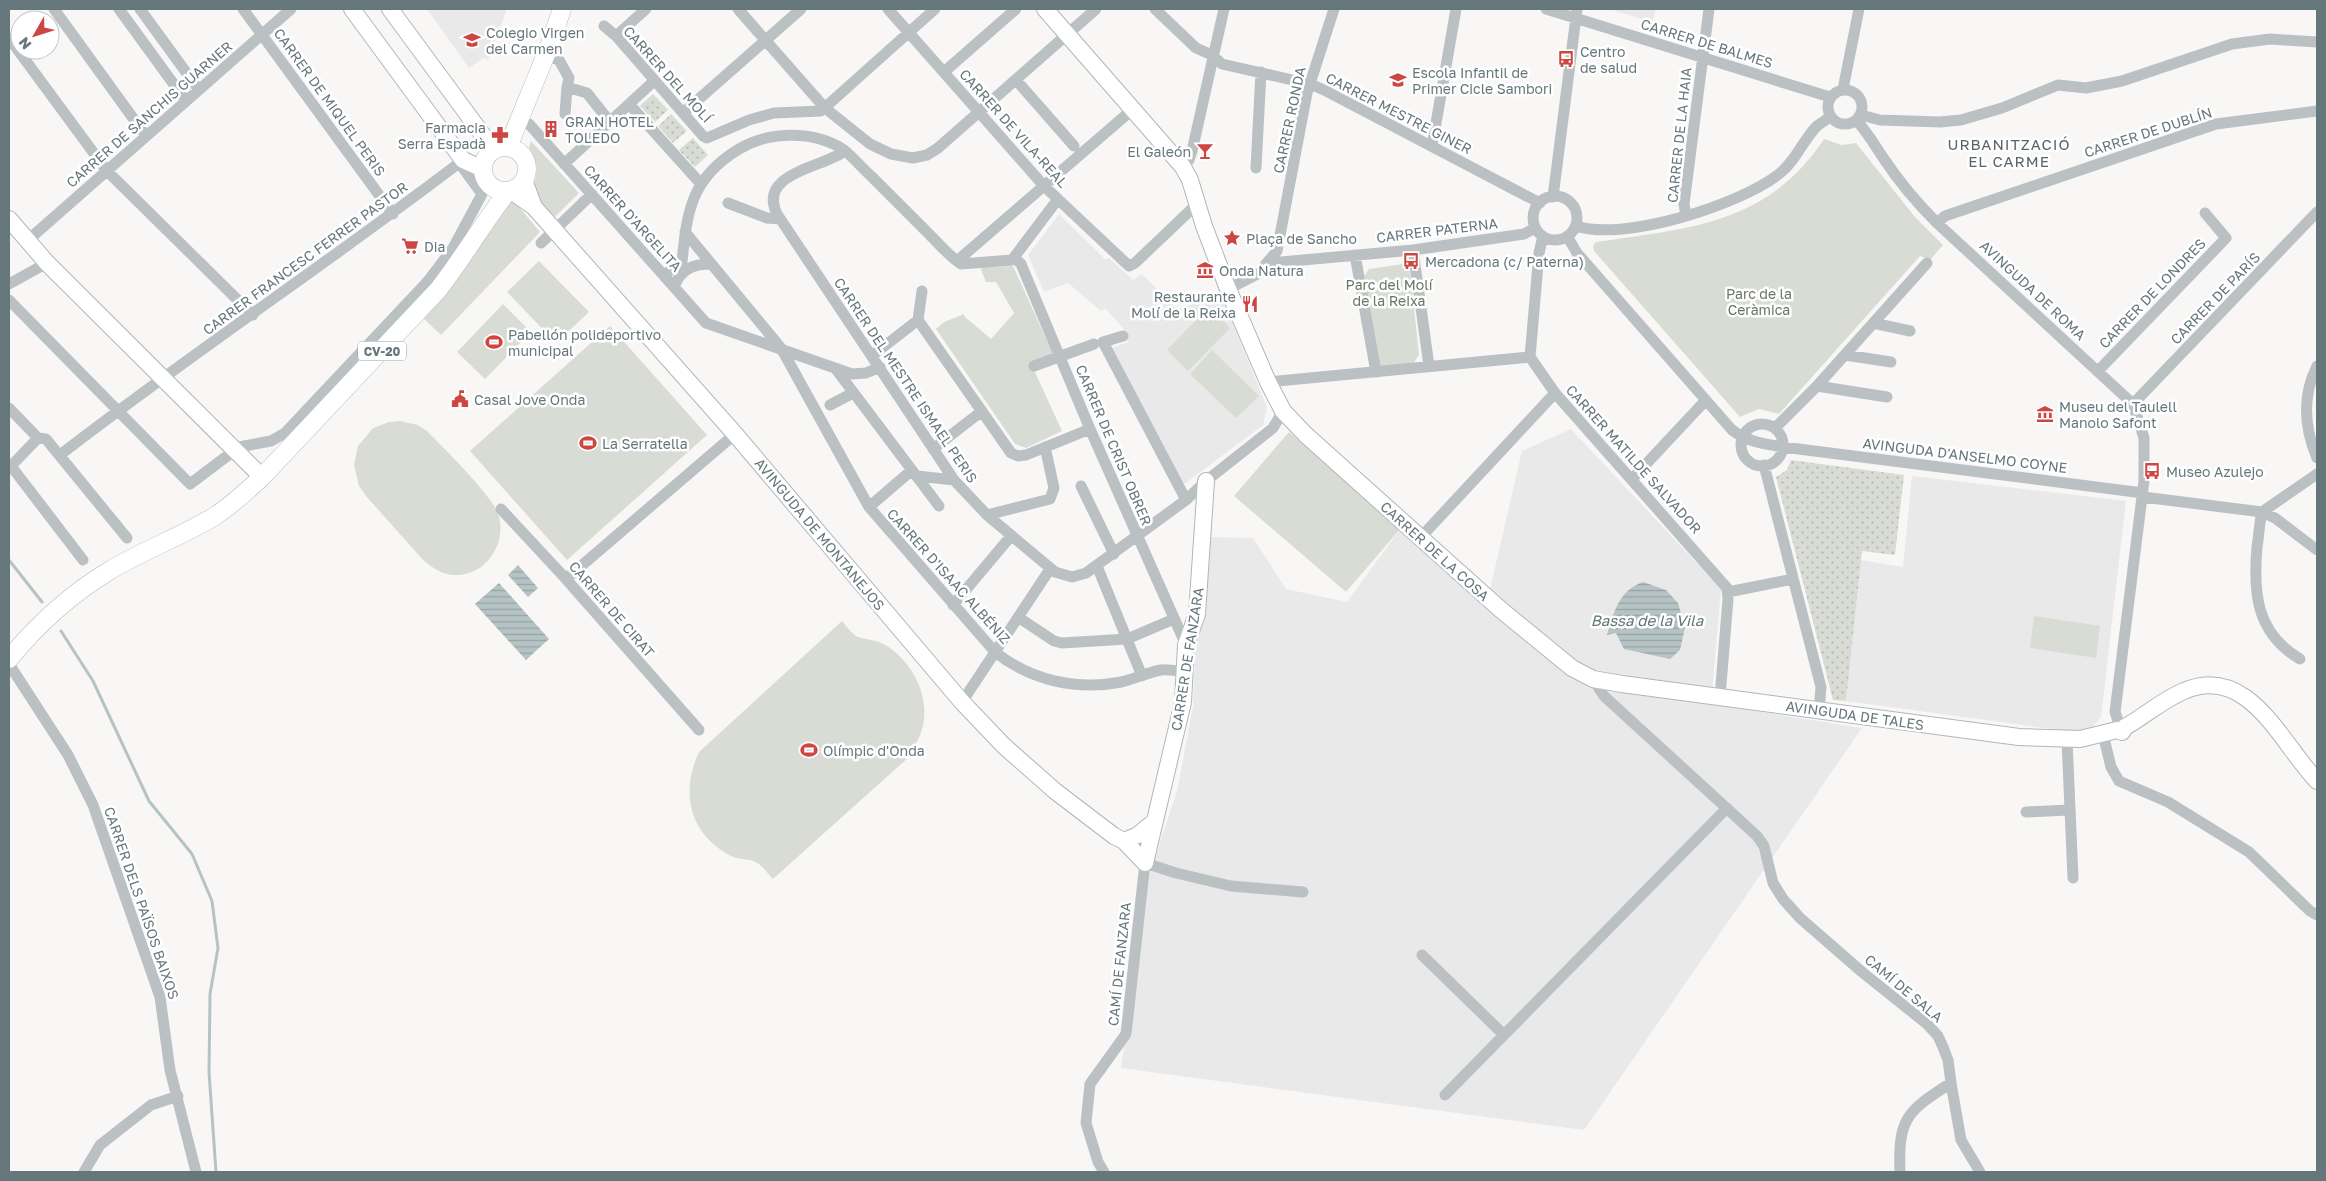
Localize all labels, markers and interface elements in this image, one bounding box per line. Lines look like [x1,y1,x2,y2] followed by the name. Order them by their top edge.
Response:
[10,10,60,60] north arrow
[1639,15,1775,71] street label: CARRER DE BALMES
[620,22,716,126] street label: CARRER DEL MOLÍ
[486,24,584,57] place label: Colegio Virgen del Carmen
[271,25,389,179] street label: CARRER DE MIQUEL PERIS
[462,30,482,50] school or university icon: Colegio Virgen del Carmen
[15,34,34,53] text: N
[63,37,235,191] street label: CARRER DE SANCHIS GUARNER
[1580,43,1637,76] place label: Centro de salud
[1556,49,1576,69] bus stop icon: Centro de salud
[1269,64,1309,175] street label: CARRER RONDA
[1412,64,1552,97] place label: Escola Infantil de Primer Cicle Sambori
[956,65,1072,191] street label: CARRER DE VILA-REAL
[1663,66,1695,204] street label: CARRER DE LA HAIA
[1323,69,1475,157] street label: CARRER MESTRE GINER
[1388,70,1408,90] school or university icon: Escola Infantil de Primer Cicle Sambori
[2082,103,2214,161] street label: CARRER DE DUBLÍN
[565,113,654,146] place label: GRAN HOTEL TOLEDO
[398,119,486,152] place label: Farmacia Serra Espadà
[541,119,561,139] building icon: GRAN HOTEL TOLEDO
[490,125,510,145] pharmacy icon: Farmacia Serra Espadà
[1947,135,2071,170] district label: URBANITZACIÓ EL CARME
[1195,141,1215,161] bar icon: El Galeón
[1127,143,1191,160] place label: El Galeón
[581,161,686,275] street label: CARRER D'ARGELITA
[199,178,411,338] street label: CARRER FRANCESC FERRER PASTOR
[1375,214,1499,246] street label: CARRER PATERNA
[1222,228,1242,248] place icon: Plaça de Sancho
[1246,230,1357,247] place label: Plaça de Sancho
[2095,234,2209,352] street label: CARRER DE LONDRES
[400,236,420,256] supermarket icon: Dia
[1977,237,2090,344] street label: AVINGUDA DE ROMA
[424,238,445,255] place label: Dia
[2167,248,2263,348] street label: CARRER DE PARÍS
[1401,251,1421,271] bus stop icon: Mercadona (c/ Paterna)
[1425,253,1584,270] place label: Mercadona (c/ Paterna)
[1195,260,1215,280] museum icon: Onda Natura
[1219,262,1304,279] place label: Onda Natura
[831,274,981,486] street label: CARRER DEL MESTRE ISMAEL PERIS
[1346,276,1434,309] park label: Parc del Molí de la Reixa
[1726,285,1792,318] park label: Parc de la Ceràmica
[1131,288,1236,321] place label: Restaurante Molí de la Reixa
[1240,294,1260,314] restaurant icon: Restaurante Molí de la Reixa
[508,326,661,359] place label: Pabellón polideportivo municipal
[484,332,504,352] sports icon: Pabellón polideportivo municipal
[358,342,406,361] road number: CV-20
[1072,362,1156,528] street label: CARRER DE CRIST OBRER
[1563,381,1705,537] street label: CARRER MATILDE SALVADOR
[450,389,470,409] public building icon: Casal Jove Onda
[474,391,585,408] place label: Casal Jove Onda
[2059,398,2177,431] place label: Museu del Taulell Manolo Safont
[2035,404,2055,424] museum icon: Museu del Taulell Manolo Safont
[578,433,598,453] sports icon: La Serratella
[1862,434,2068,476] street label: AVINGUDA D'ANSELMO COYNE
[602,435,688,452] place label: La Serratella
[751,455,889,613] street label: AVINGUDA DE MONTANEJOS
[2142,461,2162,481] bus stop icon: Museo Azulejo
[2166,463,2264,480] place label: Museo Azulejo
[1377,498,1493,605] street label: CARRER DE LA COSA
[884,505,1014,647] street label: CARRER D'ISAAC ALBÉNIZ
[566,558,658,661] street label: CARRER DE CIRAT
[1167,585,1207,732] street label: CARRER DE FANZARA
[1591,611,1704,629] water label: Bassa de la Vila
[1785,697,1925,733] street label: AVINGUDA DE TALES
[799,740,819,760] sports icon: Olímpic d'Onda
[823,742,925,759] place label: Olímpic d'Onda
[101,805,183,1002] street label: CARRER DELS PAÏSOS BAIXOS
[1104,901,1134,1027] street label: CAMÍ DE FANZARA
[1862,951,1947,1026] street label: CAMÍ DE SALA

